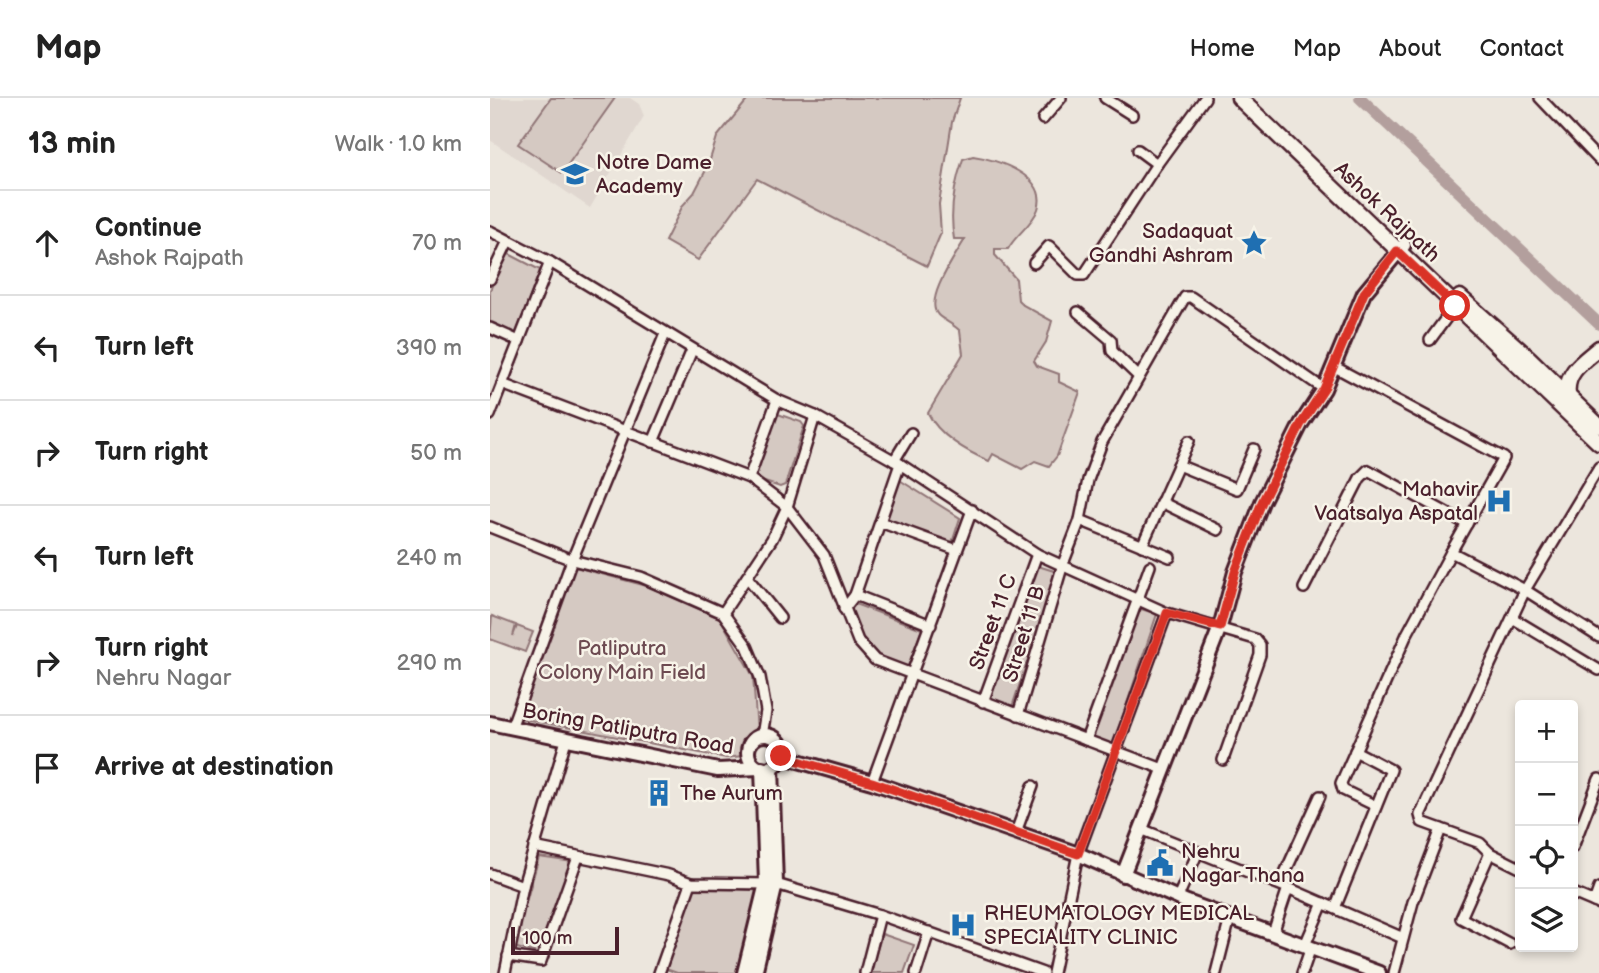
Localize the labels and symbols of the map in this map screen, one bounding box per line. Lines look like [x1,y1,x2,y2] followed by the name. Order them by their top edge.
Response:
[596,150,712,199] place label: Notre Dame Academy
[1329,157,1445,267] street label: Ashok Rajpath
[560,159,590,189] school or university icon: Notre Dame Academy
[1089,219,1234,268] place label: Sadaquat Gandhi Ashram
[1239,228,1269,258] place icon: Sadaquat Gandhi Ashram
[1439,290,1470,321] route start
[1314,477,1478,526] place label: Mahavir Vaatsalya Aspatal
[1484,486,1514,516] hospital icon: Mahavir Vaatsalya Aspatal
[964,571,1022,673] street label: Street 11 C
[997,583,1051,685] street label: Street 11 B
[538,636,706,685] park label: Patliputra Colony Main Field
[520,698,736,760] street label: Boring Patliputra Road
[765,740,796,771] route end
[644,778,674,808] building icon: The Aurum
[680,781,783,806] place label: The Aurum
[1181,839,1305,888] place label: Nehru Nagar Thana
[1145,848,1175,878] public building icon: Nehru Nagar Thana
[984,901,1254,950] place label: RHEUMATOLOGY MEDICAL SPECIALITY CLINIC
[948,910,978,940] hospital icon: RHEUMATOLOGY MEDICAL SPECIALITY CLINIC
[511,924,620,956] scale bar

